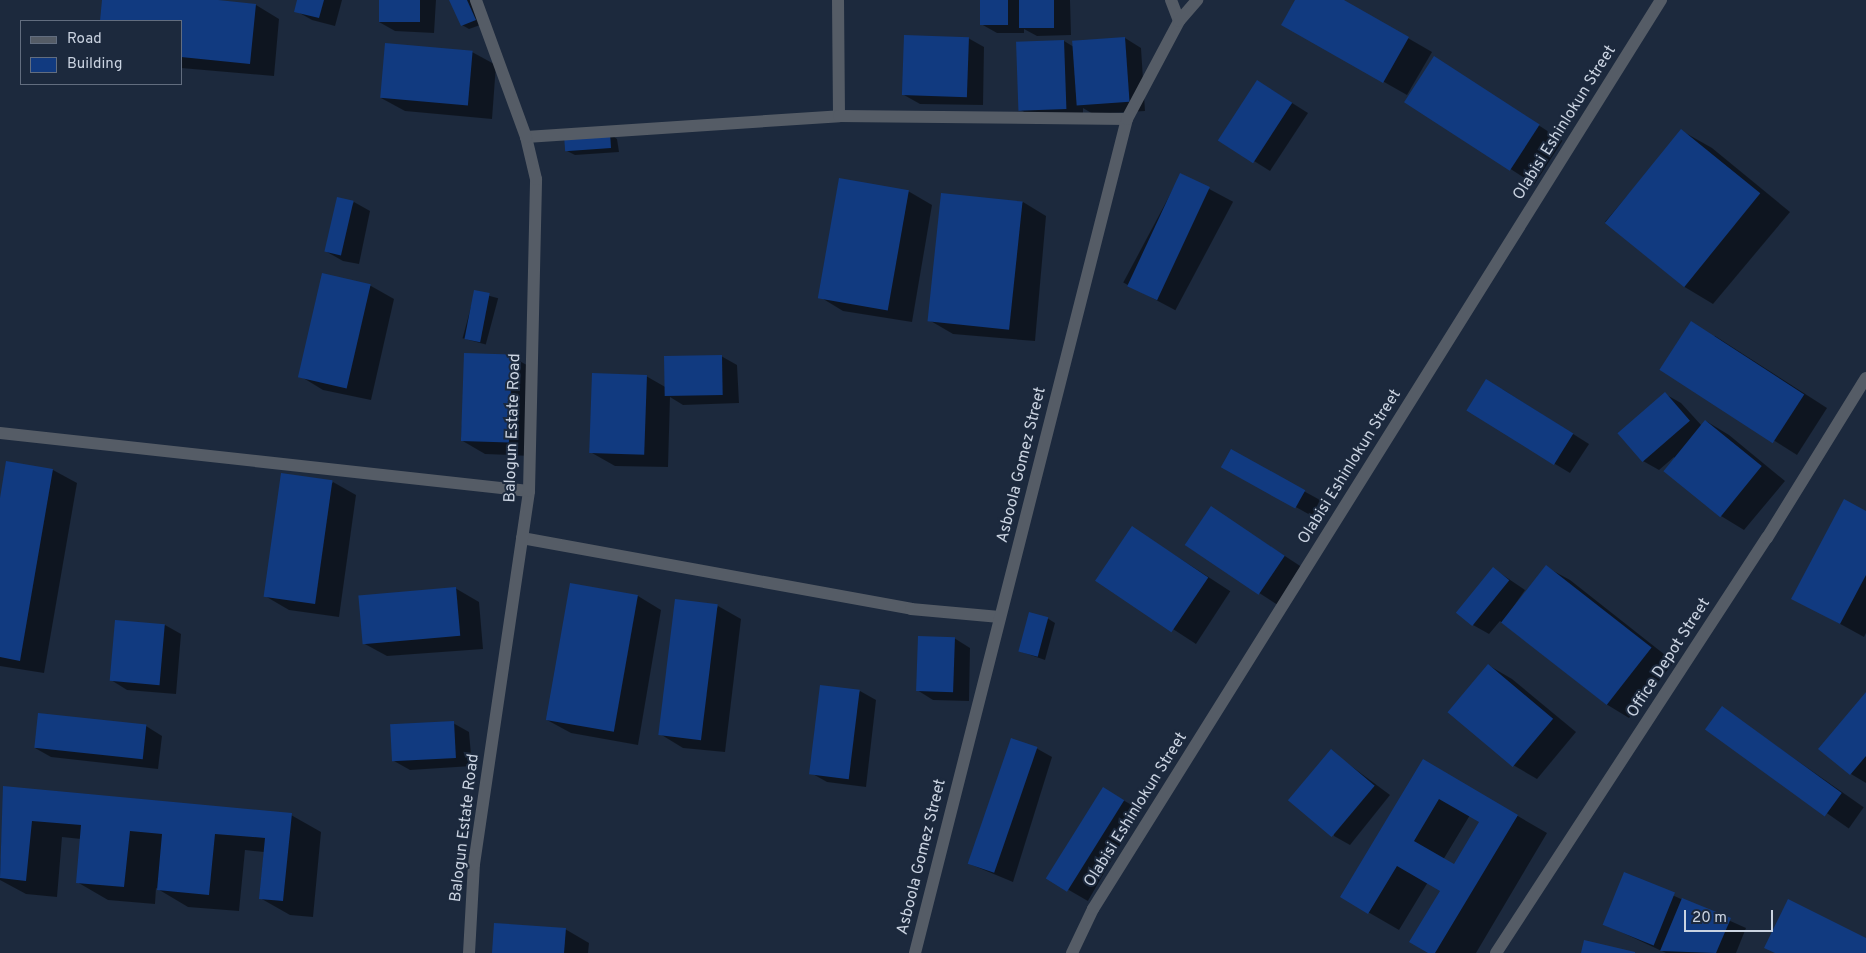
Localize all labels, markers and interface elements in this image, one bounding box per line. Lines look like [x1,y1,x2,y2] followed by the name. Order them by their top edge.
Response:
[20,20,182,85] legend
[67,30,102,49] text: Road
[1509,42,1621,204] street label: Olabisi Eshinlokun Street
[67,55,122,74] text: Building
[501,353,525,503] street label: Balogun Estate Road
[993,385,1051,545] street label: Asboola Gomez Street
[1294,386,1406,548] street label: Olabisi Eshinlokun Street
[1623,595,1715,721] street label: Office Depot Street
[1080,729,1192,891] street label: Olabisi Eshinlokun Street
[446,753,484,903] street label: Balogun Estate Road
[893,777,951,937] street label: Asboola Gomez Street
[1686,900,1775,932] scale bar
[1692,909,1727,928] text: 20 m

